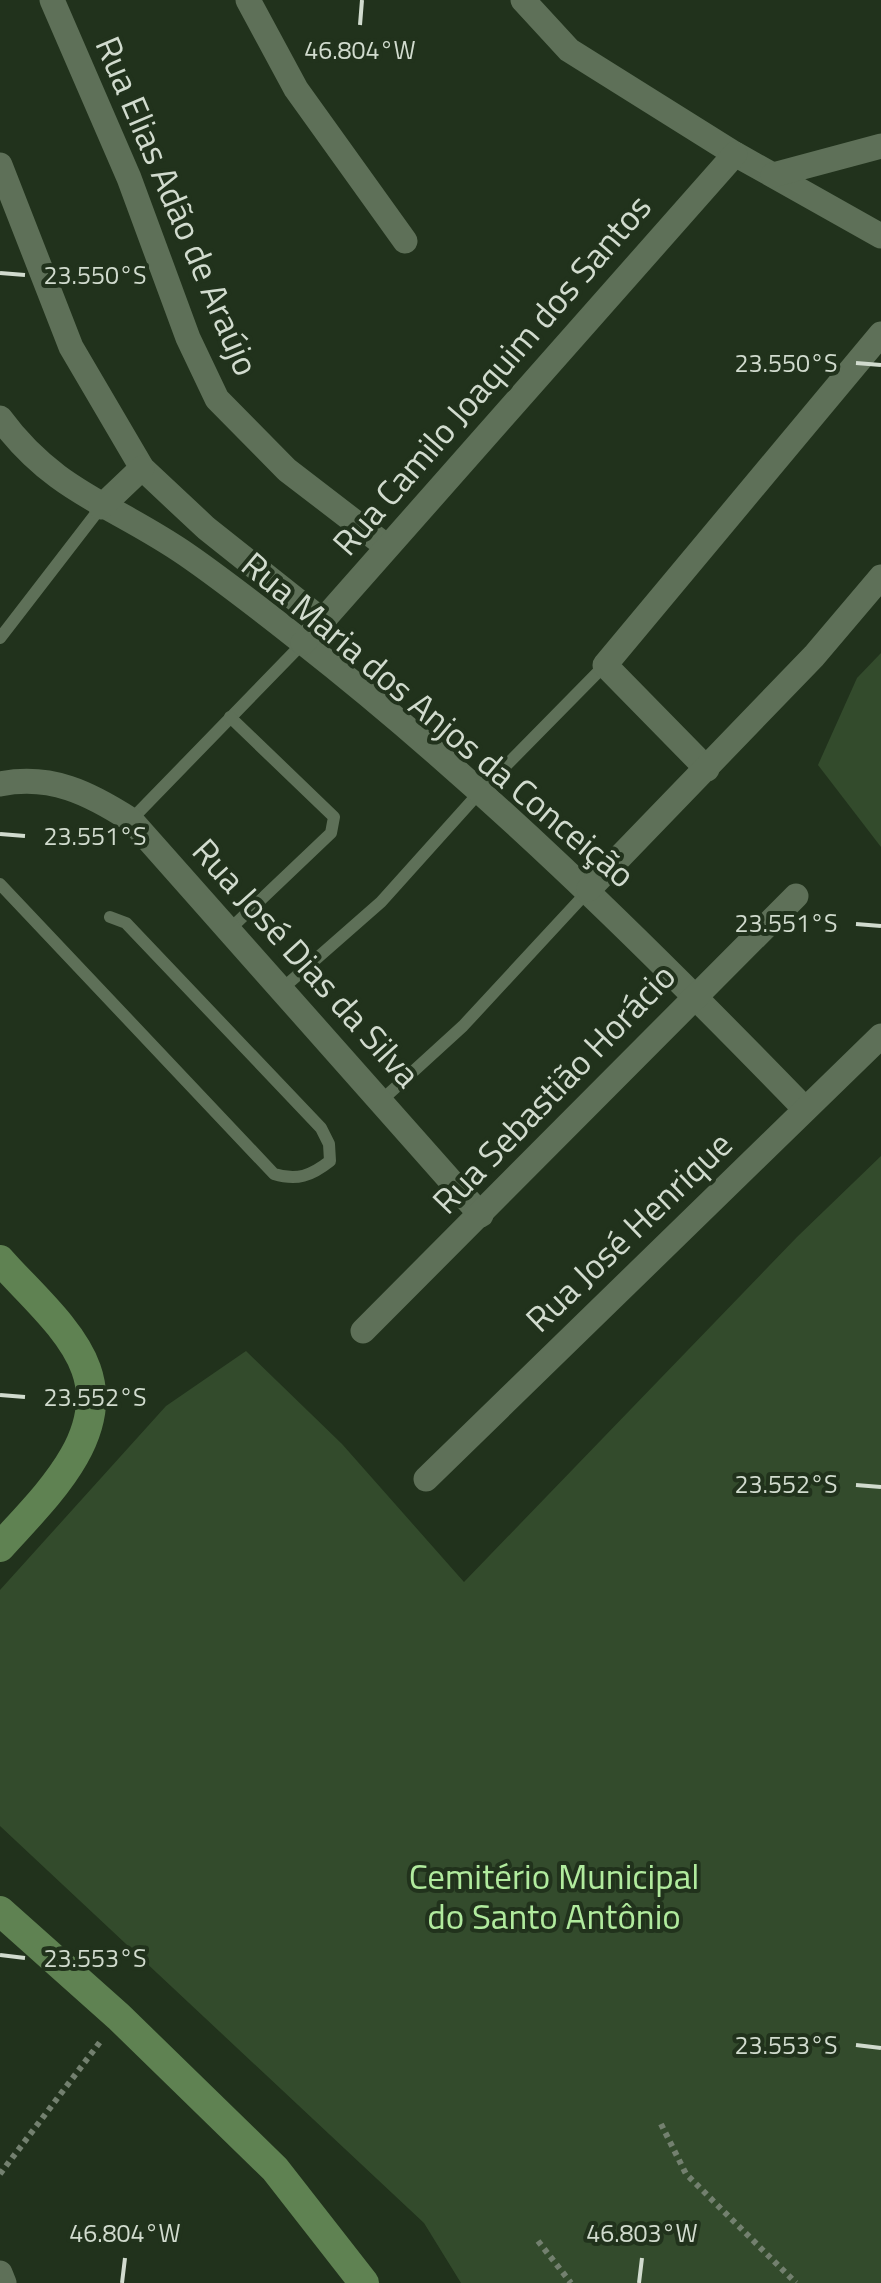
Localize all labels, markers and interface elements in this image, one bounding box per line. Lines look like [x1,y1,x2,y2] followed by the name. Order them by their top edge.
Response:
[82,28,274,384] street label: Rua Elias Adão de Araújo
[304,31,416,69] text: 46.804°W
[319,182,664,567] street label: Rua Camilo Joaquim dos Santos
[44,256,146,294] text: 23.550°S
[735,344,837,382] text: 23.550°S
[230,538,647,900] street label: Rua Maria dos Anjos da Conceição
[44,817,146,855] text: 23.551°S
[180,825,434,1099] street label: Rua José Dias da Silva
[735,904,837,942] text: 23.551°S
[419,951,688,1226] street label: Rua Sebastião Horácio
[513,1118,744,1344] street label: Rua José Henrique
[44,1378,146,1416] text: 23.552°S
[735,1465,837,1503] text: 23.552°S
[409,1849,699,1943] park label: Cemitério Municipal do Santo Antônio
[44,1939,146,1977] text: 23.553°S
[735,2026,837,2064] text: 23.553°S
[69,2214,181,2252] text: 46.804°W
[586,2214,698,2252] text: 46.803°W

